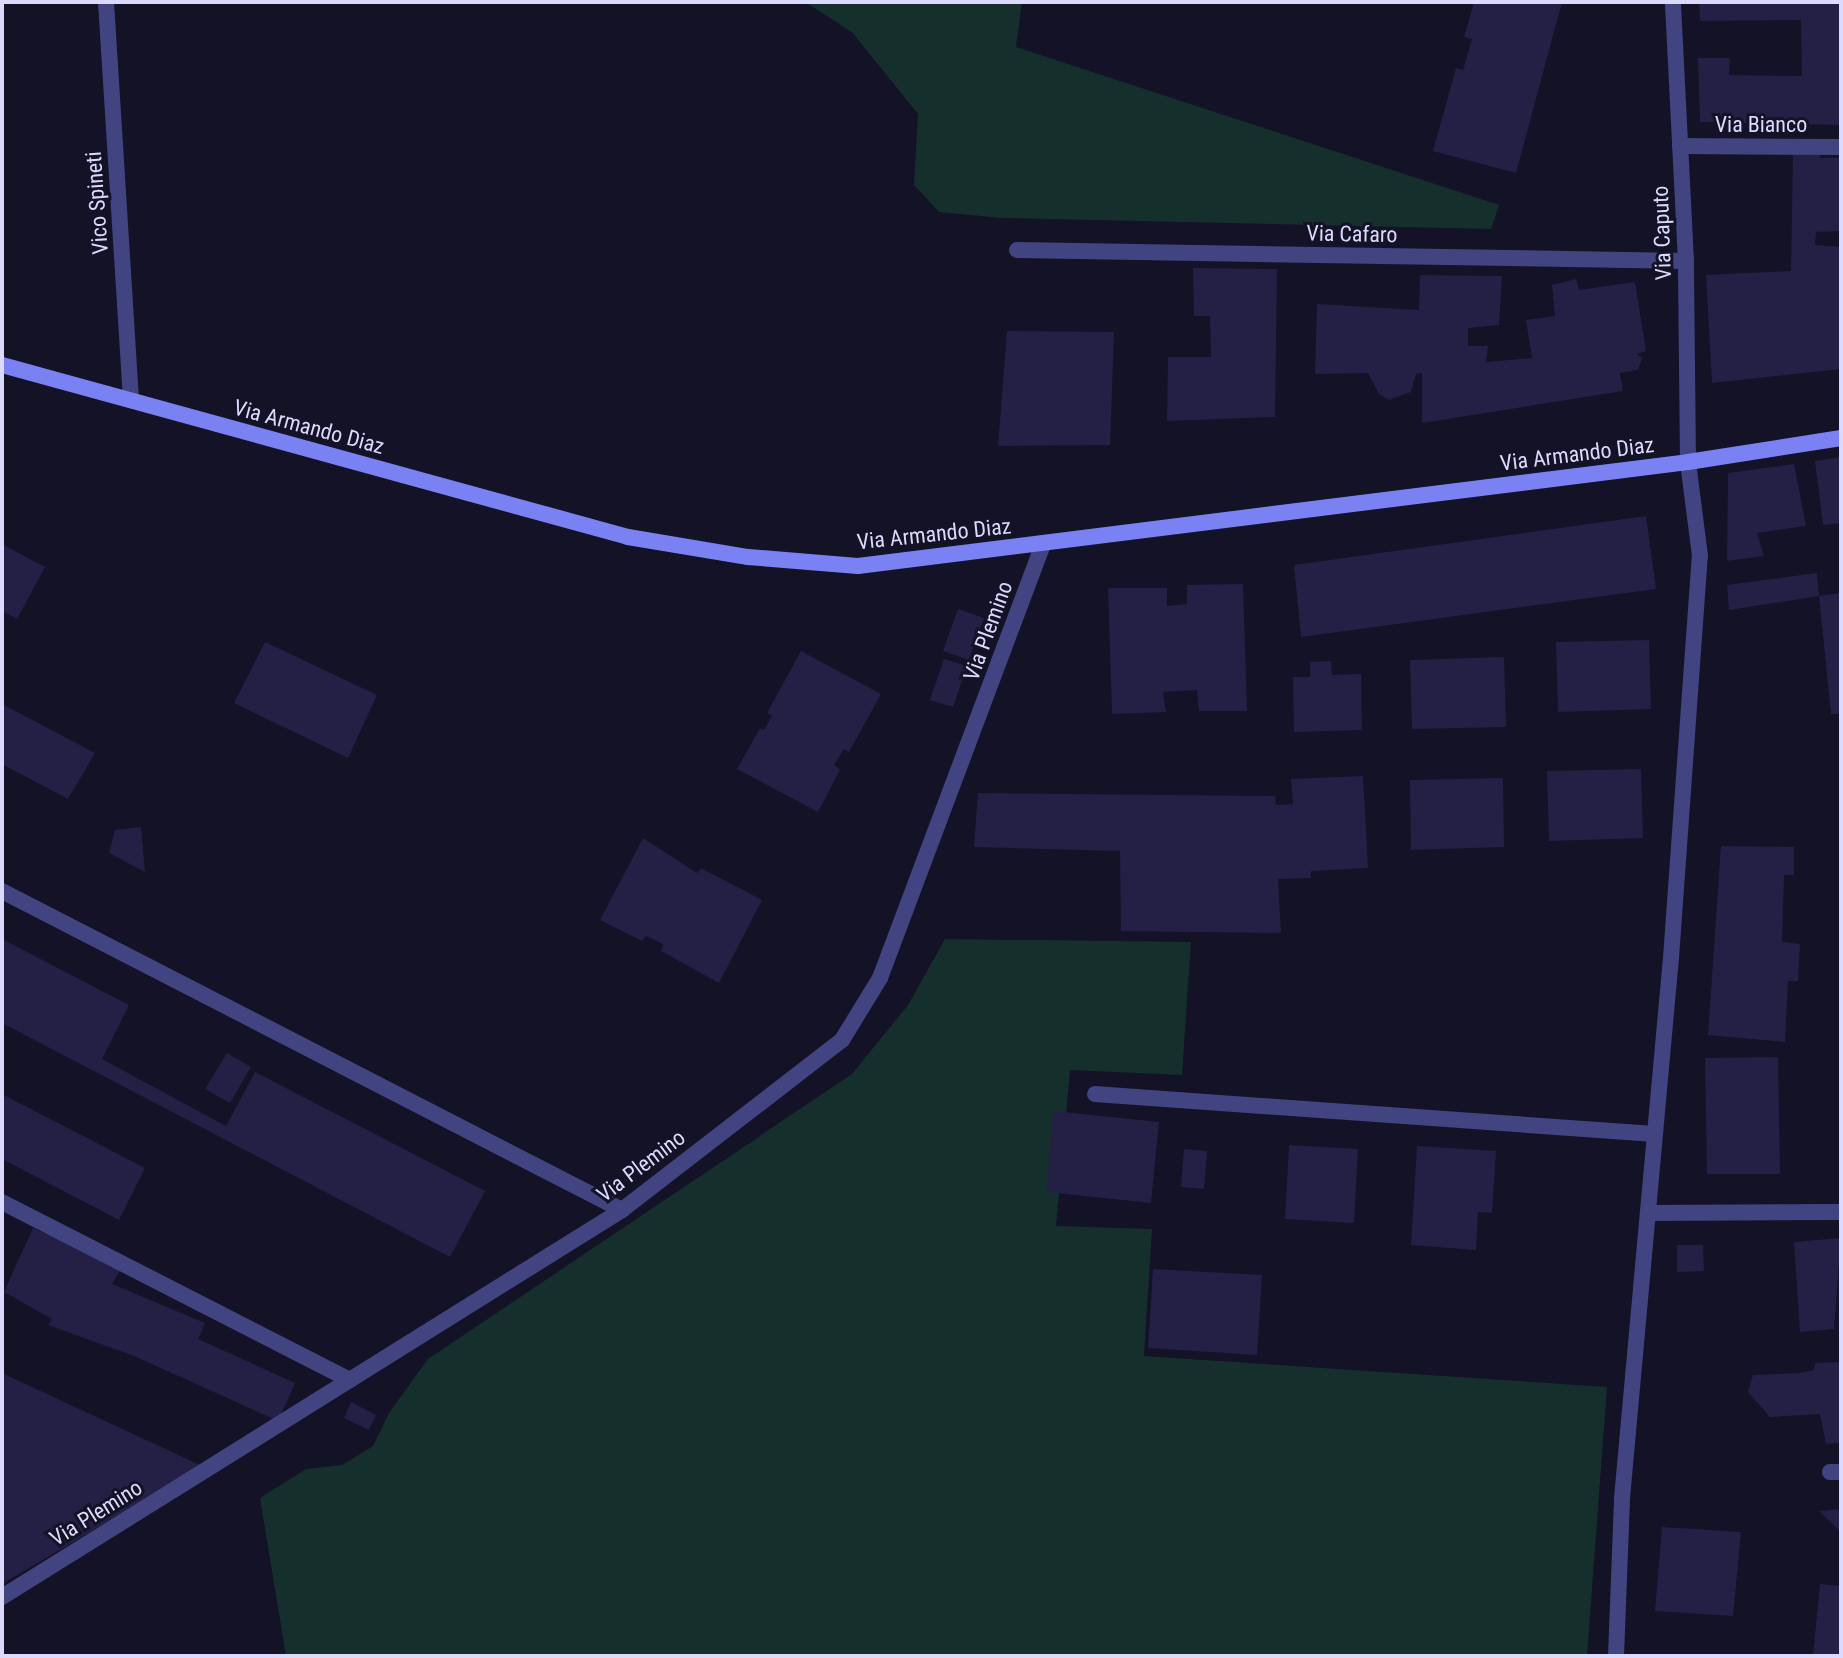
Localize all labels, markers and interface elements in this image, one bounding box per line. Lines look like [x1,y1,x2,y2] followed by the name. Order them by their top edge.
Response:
[1715,112,1807,138] street label: Via Bianco
[80,150,114,256] street label: Vico Spineti
[1647,185,1677,281] street label: Via Caputo
[1306,220,1398,248] street label: Via Cafaro
[231,394,387,460] street label: Via Armando Diaz
[1499,431,1655,477] street label: Via Armando Diaz
[856,513,1012,555] street label: Via Armando Diaz
[958,578,1018,684] street label: Via Plemino
[592,1124,690,1208] street label: Via Plemino
[45,1474,147,1552] street label: Via Plemino

